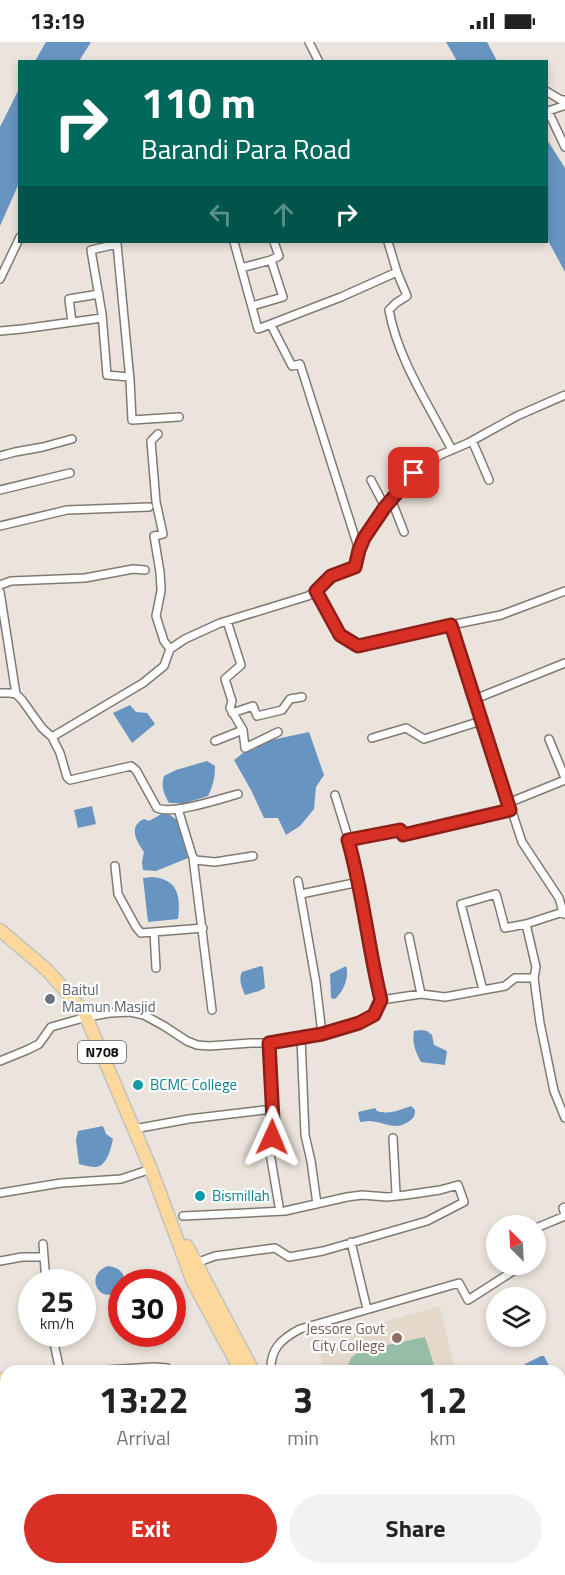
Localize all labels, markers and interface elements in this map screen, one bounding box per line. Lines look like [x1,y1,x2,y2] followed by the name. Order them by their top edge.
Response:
[30,4,85,38] text: 13:19
[141,70,256,134] text: 110 m
[42,84,120,162] icon: right
[141,128,351,169] text: Barandi Para Road
[204,198,237,231] icon: left
[267,198,300,231] icon: ahead
[330,198,363,231] icon: right
[388,447,439,498] pin
[397,456,430,489] icon: arrive
[62,978,156,1018] place label: Baitul Mamun Masjid
[43,992,57,1006] marker: Baitul Mamun Masjid
[78,1041,126,1063] road number: N708
[150,1073,237,1096] place label: BCMC College
[131,1078,145,1092] marker: BCMC College
[240,1105,304,1169] position arrow
[212,1184,270,1207] place label: Bismillah
[193,1189,207,1203] marker: Bismillah
[486,1215,546,1275] north arrow
[486,1215,546,1347] map controls
[108,1269,186,1347] speed limit sign: 30
[40,1278,74,1324] text: 25
[486,1287,546,1347] button: layers
[40,1312,74,1335] text: km/h
[306,1317,386,1357] place label: Jessore Govt City College
[390,1331,404,1345] marker: Jessore Govt City College
[99,1372,189,1427] text: 13:22
[293,1372,313,1427] text: 3
[418,1372,467,1427] text: 1.2
[116,1422,171,1453] text: Arrival
[287,1422,319,1453] text: min
[429,1422,456,1453] text: km
[24,1494,277,1563] button: Exit
[289,1494,542,1563] button: Share

